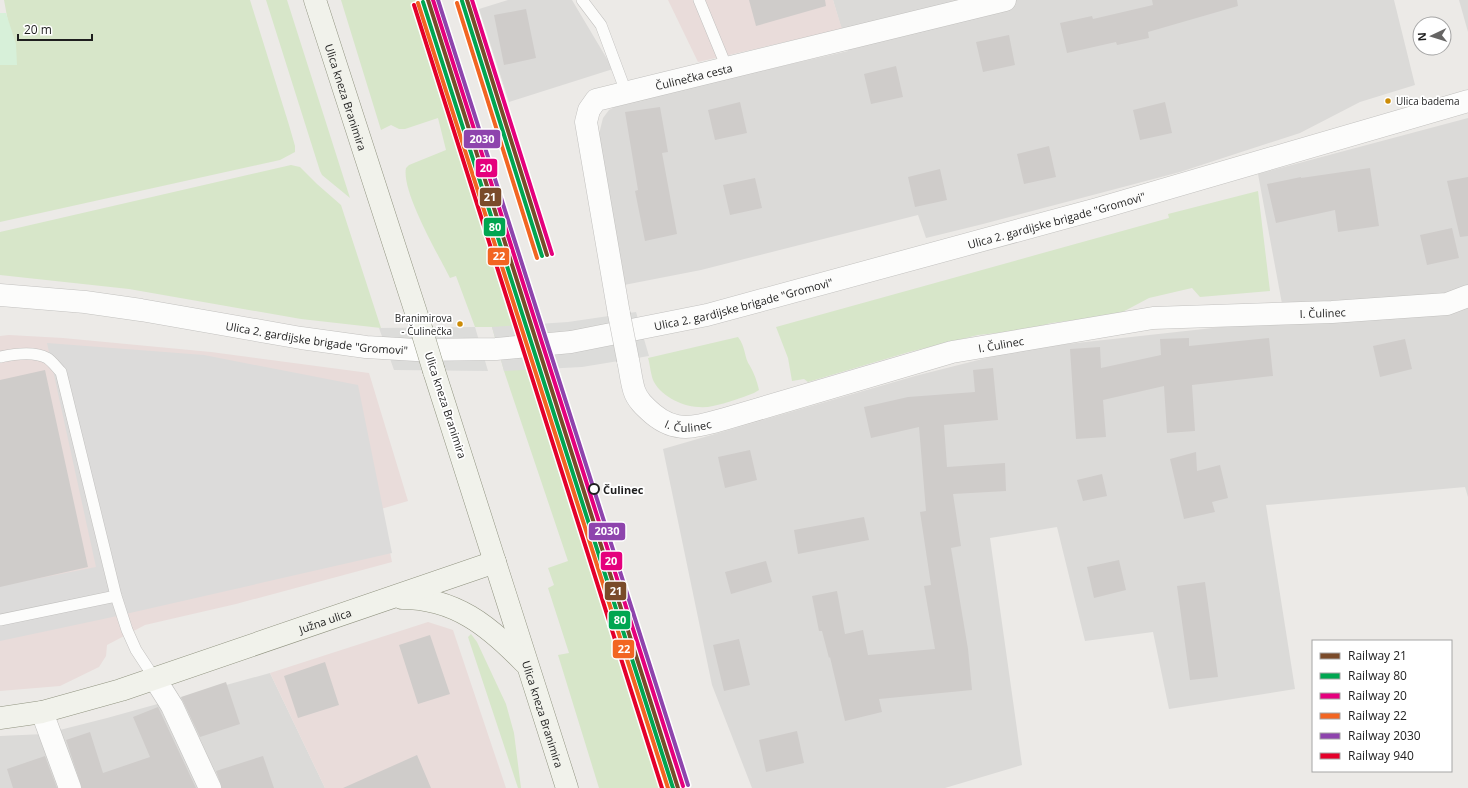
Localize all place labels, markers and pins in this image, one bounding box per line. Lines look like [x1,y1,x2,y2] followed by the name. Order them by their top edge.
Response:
[1396,94,1460,108] place label: Ulica badema
[1383,96,1393,106] marker: Ulica badema
[395,311,452,338] place label: Branimirova - Čulinečka
[455,319,465,329] marker: Branimirova - Čulinečka
[603,482,644,497] place label: Čulinec
[588,483,600,495] marker: Čulinec

